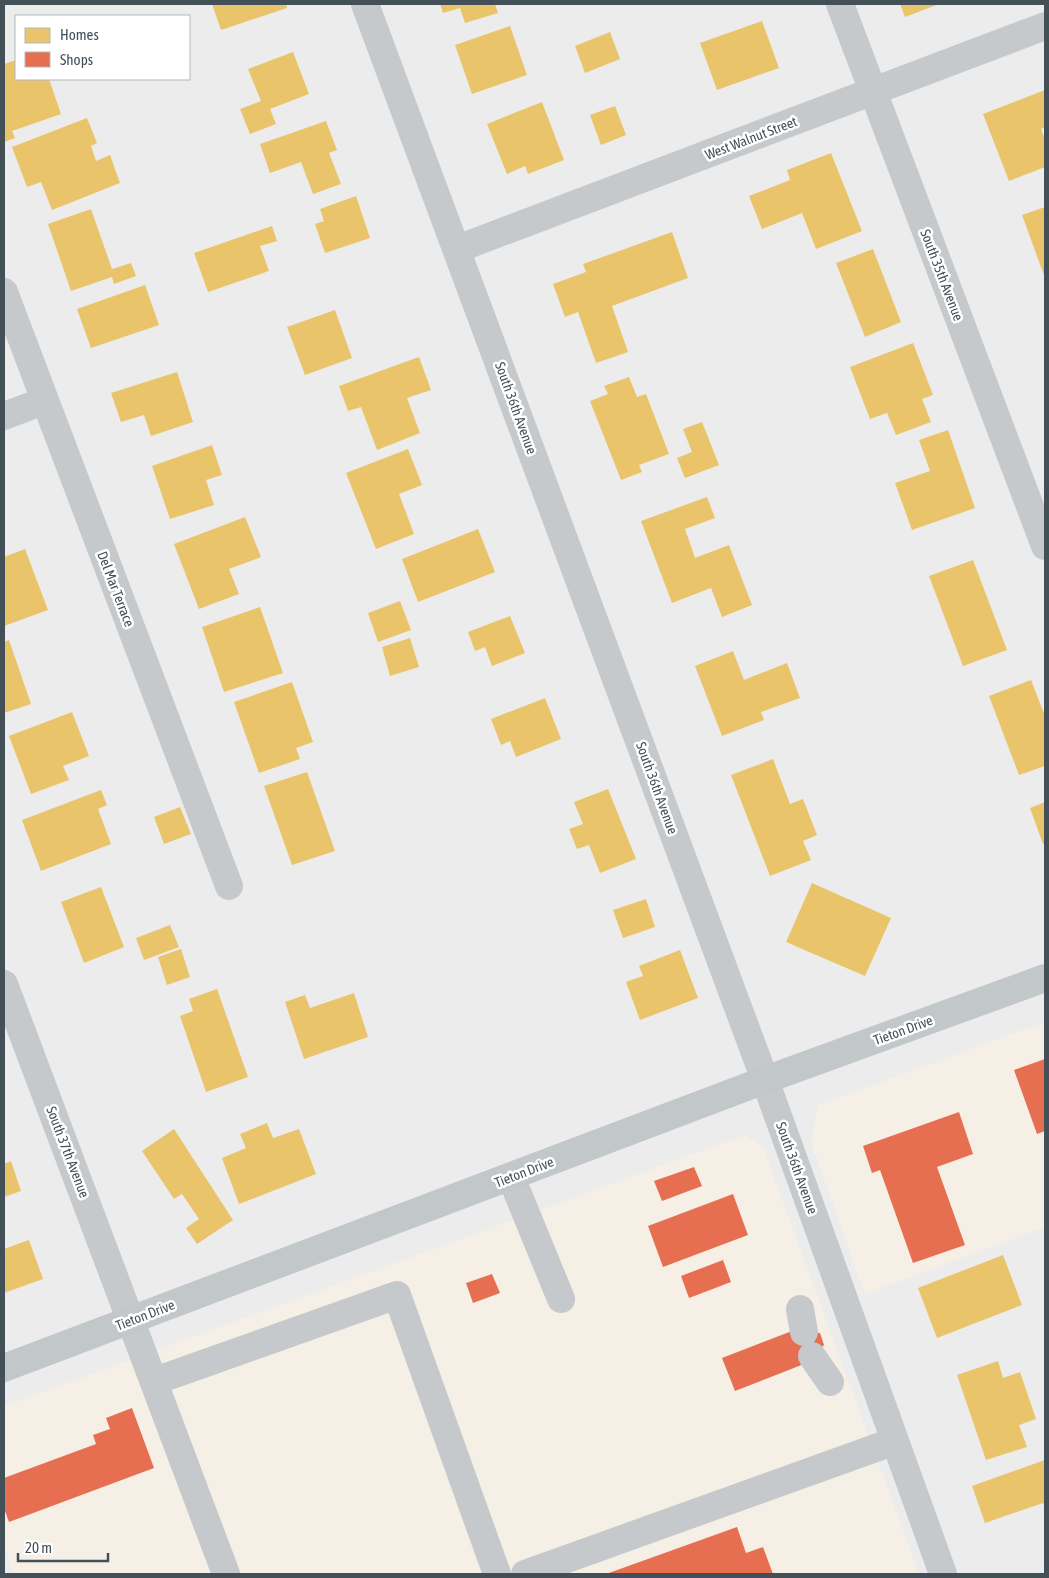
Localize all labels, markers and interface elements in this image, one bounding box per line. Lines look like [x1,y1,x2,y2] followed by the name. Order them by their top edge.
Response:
[15,15,190,80] legend
[60,26,99,43] text: Homes
[60,51,93,68] text: Shops
[703,113,799,163] street label: West Walnut Street
[917,227,967,323] street label: South 35th Avenue
[492,360,540,456] street label: South 36th Avenue
[94,549,138,629] street label: Del Mar Terrace
[633,740,681,836] street label: South 36th Avenue
[871,1012,935,1048] street label: Tieton Drive
[43,1104,93,1200] street label: South 37th Avenue
[773,1120,821,1216] street label: South 36th Avenue
[492,1153,556,1191] street label: Tieton Drive
[113,1296,177,1334] street label: Tieton Drive
[18,1530,108,1562] scale bar
[25,1539,52,1556] text: 20 m

